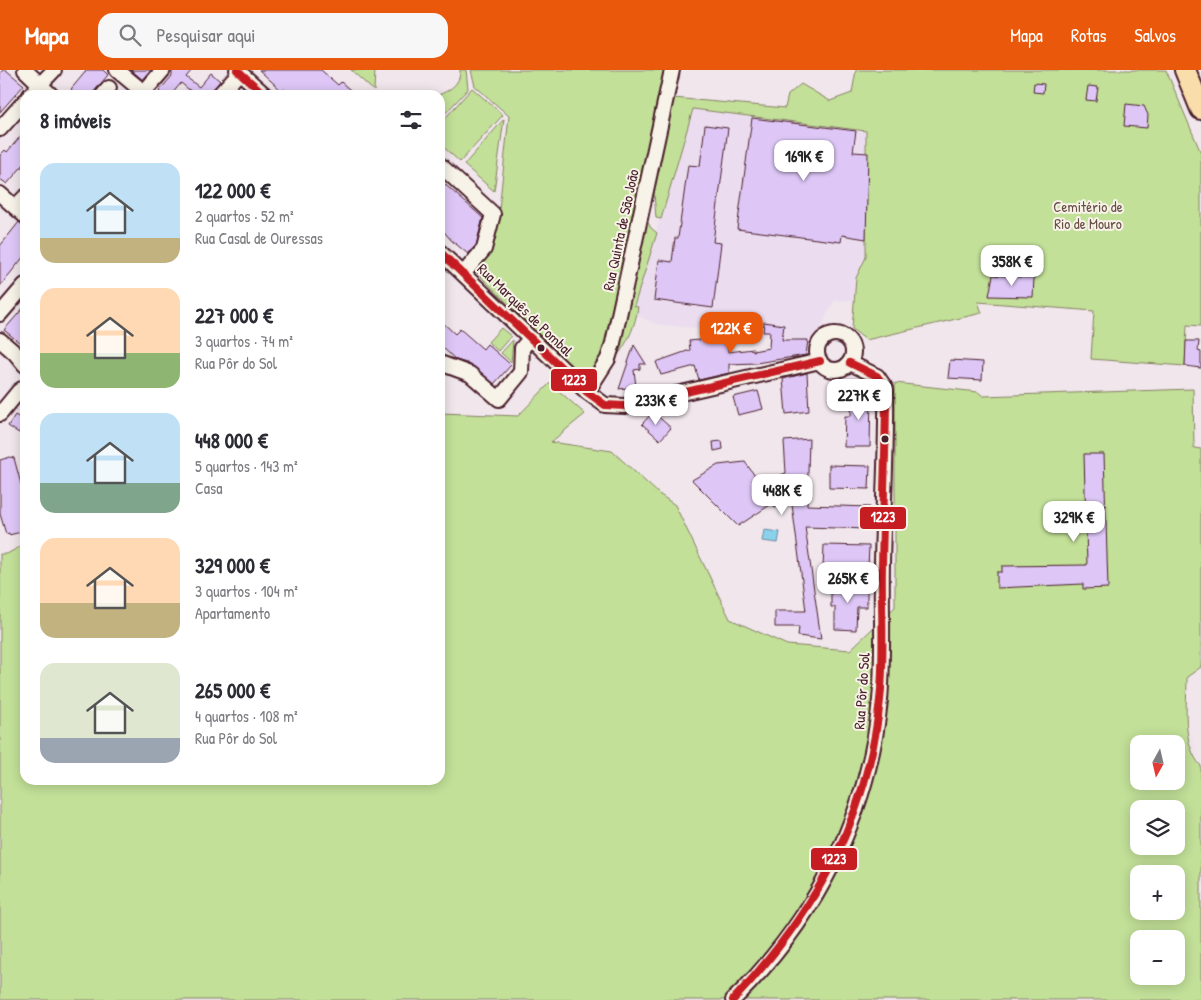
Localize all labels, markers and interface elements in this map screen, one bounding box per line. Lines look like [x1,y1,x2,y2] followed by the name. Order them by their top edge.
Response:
[98,13,448,58] search box
[25,19,68,51] text: Mapa
[116,21,144,49] icon: search
[156,22,256,48] text: Pesquisar aqui
[1010,23,1043,48] text: Mapa
[1071,23,1107,48] text: Rotas
[1135,23,1176,48] text: Salvos
[40,106,111,135] text: 8 imóveis
[397,106,425,134] icon: filters
[763,140,845,182] pin: 169K €
[785,145,823,167] text: 169K €
[597,167,644,293] street label: Rua Quinta de São João
[195,176,270,205] text: 122 000 €
[80,183,140,243] icon: home
[1053,196,1123,234] park label: Cemitério de Rio de Mouro
[195,205,294,227] text: 2 quartos · 52 m²
[195,227,323,249] text: Rua Casal de Ouressas
[971,244,1053,287] pin: 358K €
[992,250,1032,272] text: 358K €
[473,258,578,361] street label: Rua Marquês de Pombal
[195,301,273,330] text: 227 000 €
[80,308,140,368] icon: home
[690,312,772,354] pin: 122K €
[711,317,751,339] text: 122K €
[195,330,293,352] text: 3 quartos · 74 m²
[536,343,546,353] unlabelled marker
[195,352,277,374] text: Rua Pôr do Sol
[550,368,598,392] line badge: 1223
[562,370,587,389] text: 1223
[818,378,900,421] pin: 227K €
[615,384,697,426] pin: 233K €
[838,384,880,406] text: 227K €
[635,389,677,411] text: 233K €
[195,426,268,455] text: 448 000 €
[80,433,140,493] icon: home
[880,434,890,444] unlabelled marker
[195,455,298,477] text: 5 quartos · 143 m²
[741,474,823,516] pin: 448K €
[195,477,222,499] text: Casa
[763,479,801,501] text: 448K €
[1033,500,1115,543] pin: 329K €
[859,506,907,530] line badge: 1223
[1054,506,1094,528] text: 329K €
[871,507,896,526] text: 1223
[195,551,270,580] text: 329 000 €
[80,558,140,618] icon: home
[807,562,889,604] pin: 265K €
[828,567,868,589] text: 265K €
[195,580,298,602] text: 3 quartos · 104 m²
[195,602,270,624] text: Apartamento
[848,652,875,730] street label: Rua Pôr do Sol
[195,676,270,705] text: 265 000 €
[80,683,140,743] icon: home
[195,705,298,727] text: 4 quartos · 108 m²
[195,727,277,749] text: Rua Pôr do Sol
[1130,735,1185,790] north arrow
[1130,735,1185,985] map controls
[1130,800,1185,855] button: layers
[810,847,858,871] line badge: 1223
[822,849,847,868] text: 1223
[1130,865,1185,920] button: +
[1130,930,1185,985] button: −

